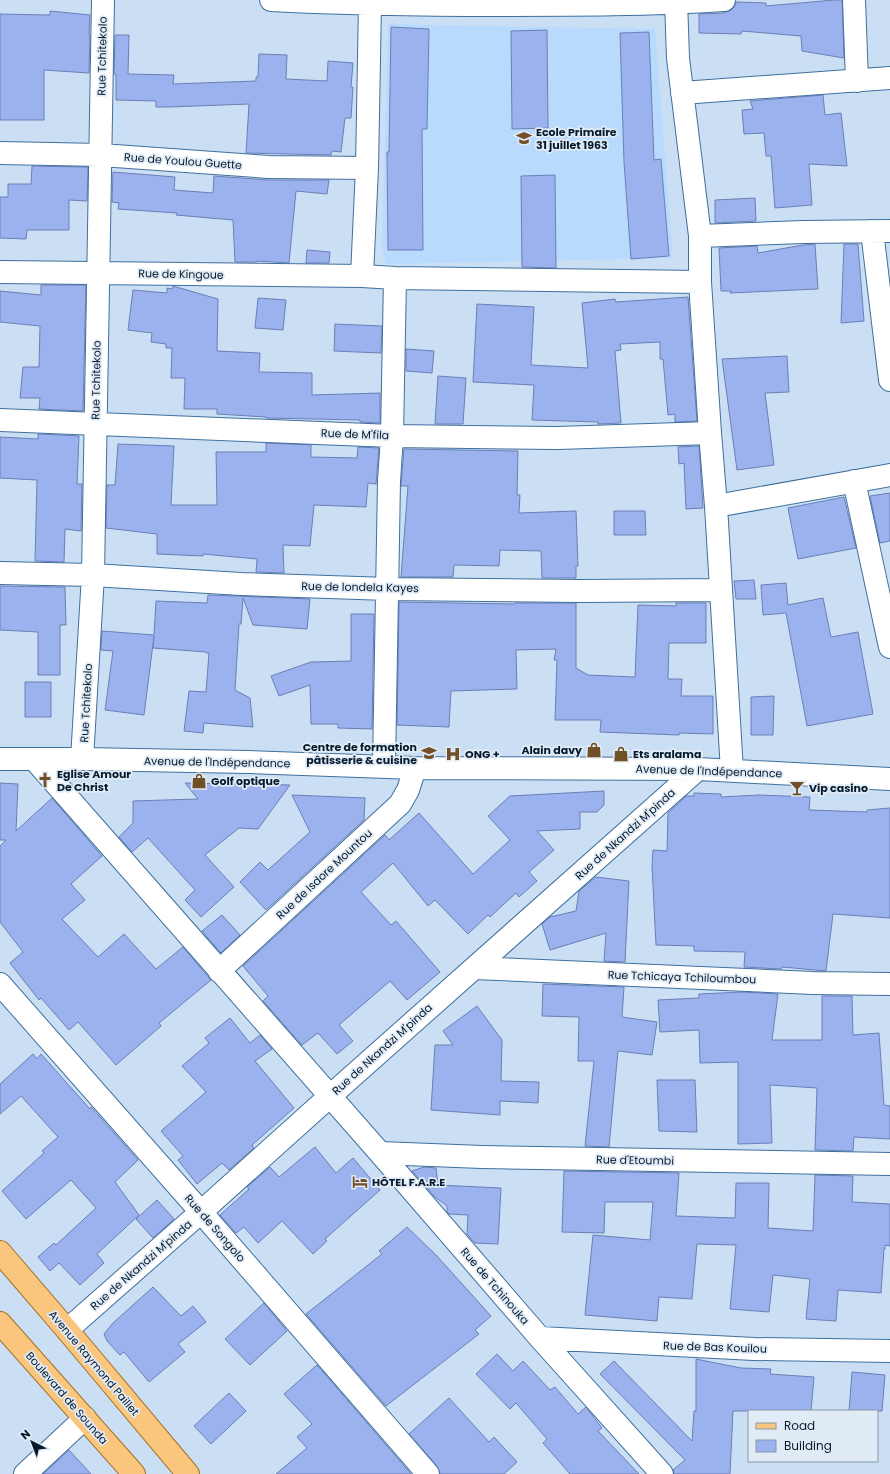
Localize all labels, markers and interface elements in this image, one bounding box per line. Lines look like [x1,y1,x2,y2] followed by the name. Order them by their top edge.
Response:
[93,16,111,96] street label: Rue Tchitekolo
[536,124,617,153] place label: Ecole Primaire 31 juillet 1963
[515,129,533,147] school or university icon: Ecole Primaire 31 juillet 1963
[124,149,243,173] street label: Rue de Youlou Guette
[138,265,224,283] street label: Rue de Kingoue
[87,340,105,420] street label: Rue Tchitekolo
[321,425,389,443] street label: Rue de M'fila
[301,578,419,596] street label: Rue de londela Kayes
[76,663,96,743] street label: Rue Tchitekolo
[303,739,417,768] place label: Centre de formation pâtisserie & cuisine
[585,741,603,759] shop icon: Alain davy
[521,742,582,758] place label: Alain davy
[420,744,438,762] school or university icon: Centre de formation pâtisserie & cuisine
[444,745,462,763] hospital icon: ONG +
[612,745,630,763] shop icon: Ets aralama
[465,746,500,762] place label: ONG +
[633,746,701,762] place label: Ets aralama
[144,753,291,771] street label: Avenue de l'Indépendance
[635,760,783,782] street label: Avenue de l'Indépendance
[57,766,131,795] place label: Eglise Amour De Christ
[36,771,54,789] church icon: Eglise Amour De Christ
[190,772,208,790] shop icon: Golf optique
[211,773,280,789] place label: Golf optique
[788,779,806,797] bar icon: Vip casino
[809,780,868,796] place label: Vip casino
[571,785,679,883] street label: Rue de Nkandzi M'pinda
[272,825,376,923] street label: Rue de Isdore Mountou
[607,966,757,988] street label: Rue Tchicaya Tchiloumbou
[328,1000,436,1098] street label: Rue de Nkandzi M'pinda
[596,1151,674,1169] street label: Rue d'Etoumbi
[351,1173,369,1191] hotel icon: HÔTEL F.A.R.E
[372,1174,445,1190] place label: HÔTEL F.A.R.E
[181,1191,249,1265] street label: Rue de Songolo
[87,1216,195,1314] street label: Rue de Nkandzi M'pinda
[457,1244,533,1328] street label: Rue de Tchinouka
[45,1307,143,1419] street label: Avenue Raymond Paillet
[663,1337,767,1357] street label: Rue de Bas Kouilou
[22,1348,112,1448] street label: Boulevard de Sounda
[748,1410,878,1462] legend
[784,1417,815,1434] text: Road
[12,1422,52,1462] north arrow
[17,1426,34,1443] text: N
[784,1437,832,1454] text: Building

